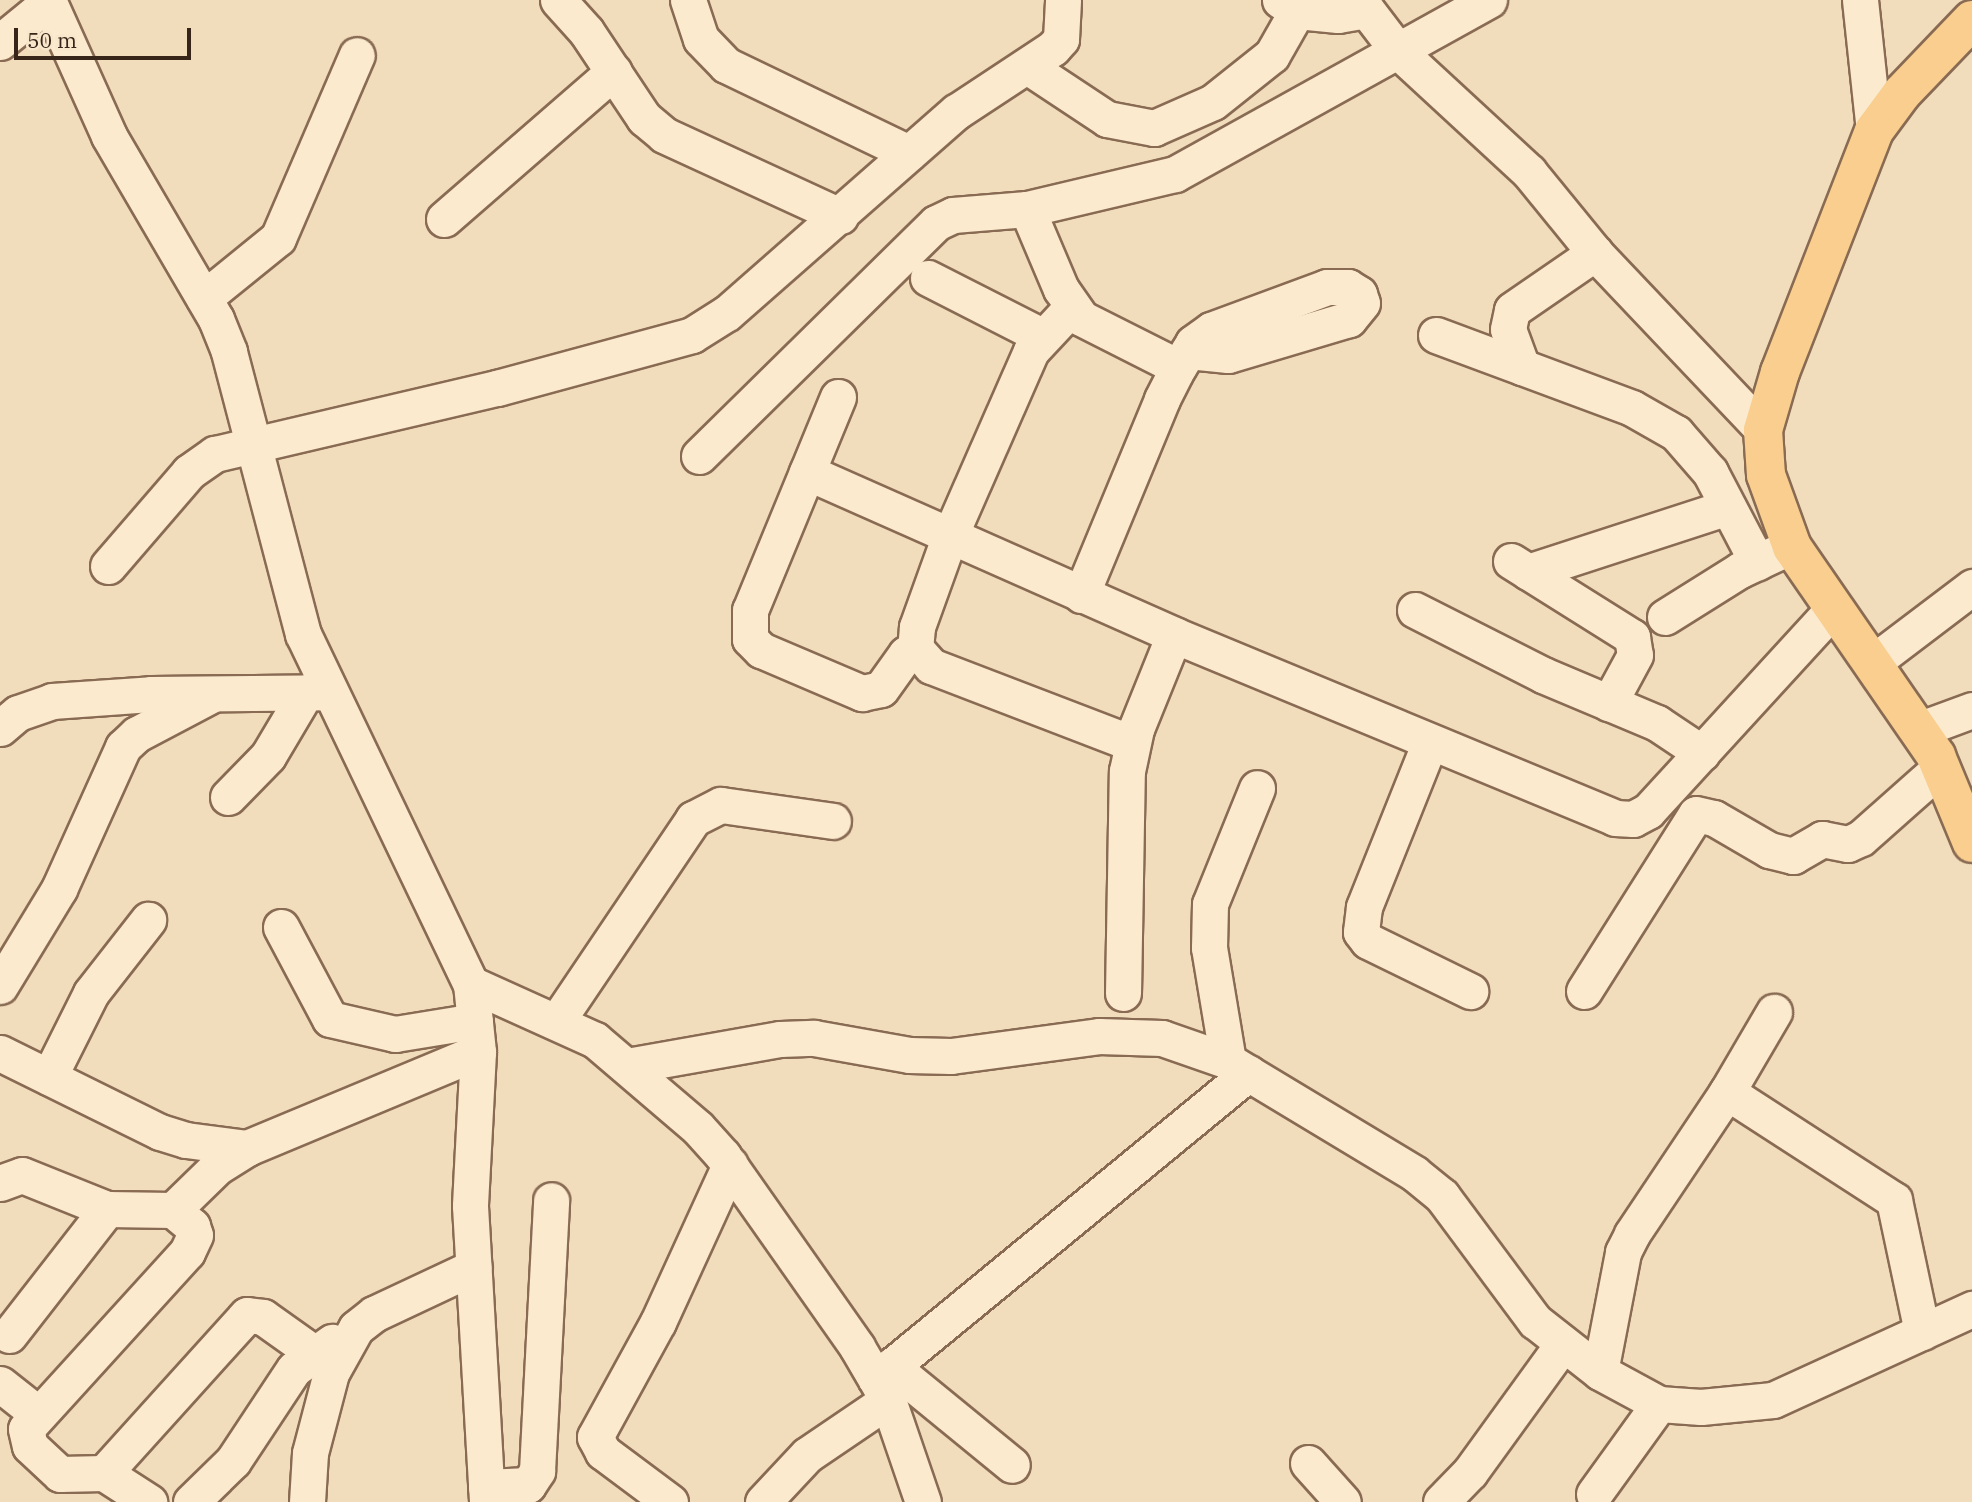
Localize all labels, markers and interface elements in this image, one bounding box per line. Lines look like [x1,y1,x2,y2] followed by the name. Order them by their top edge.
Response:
[18,14,194,58] scale bar
[27,26,77,54] text: 50 m

